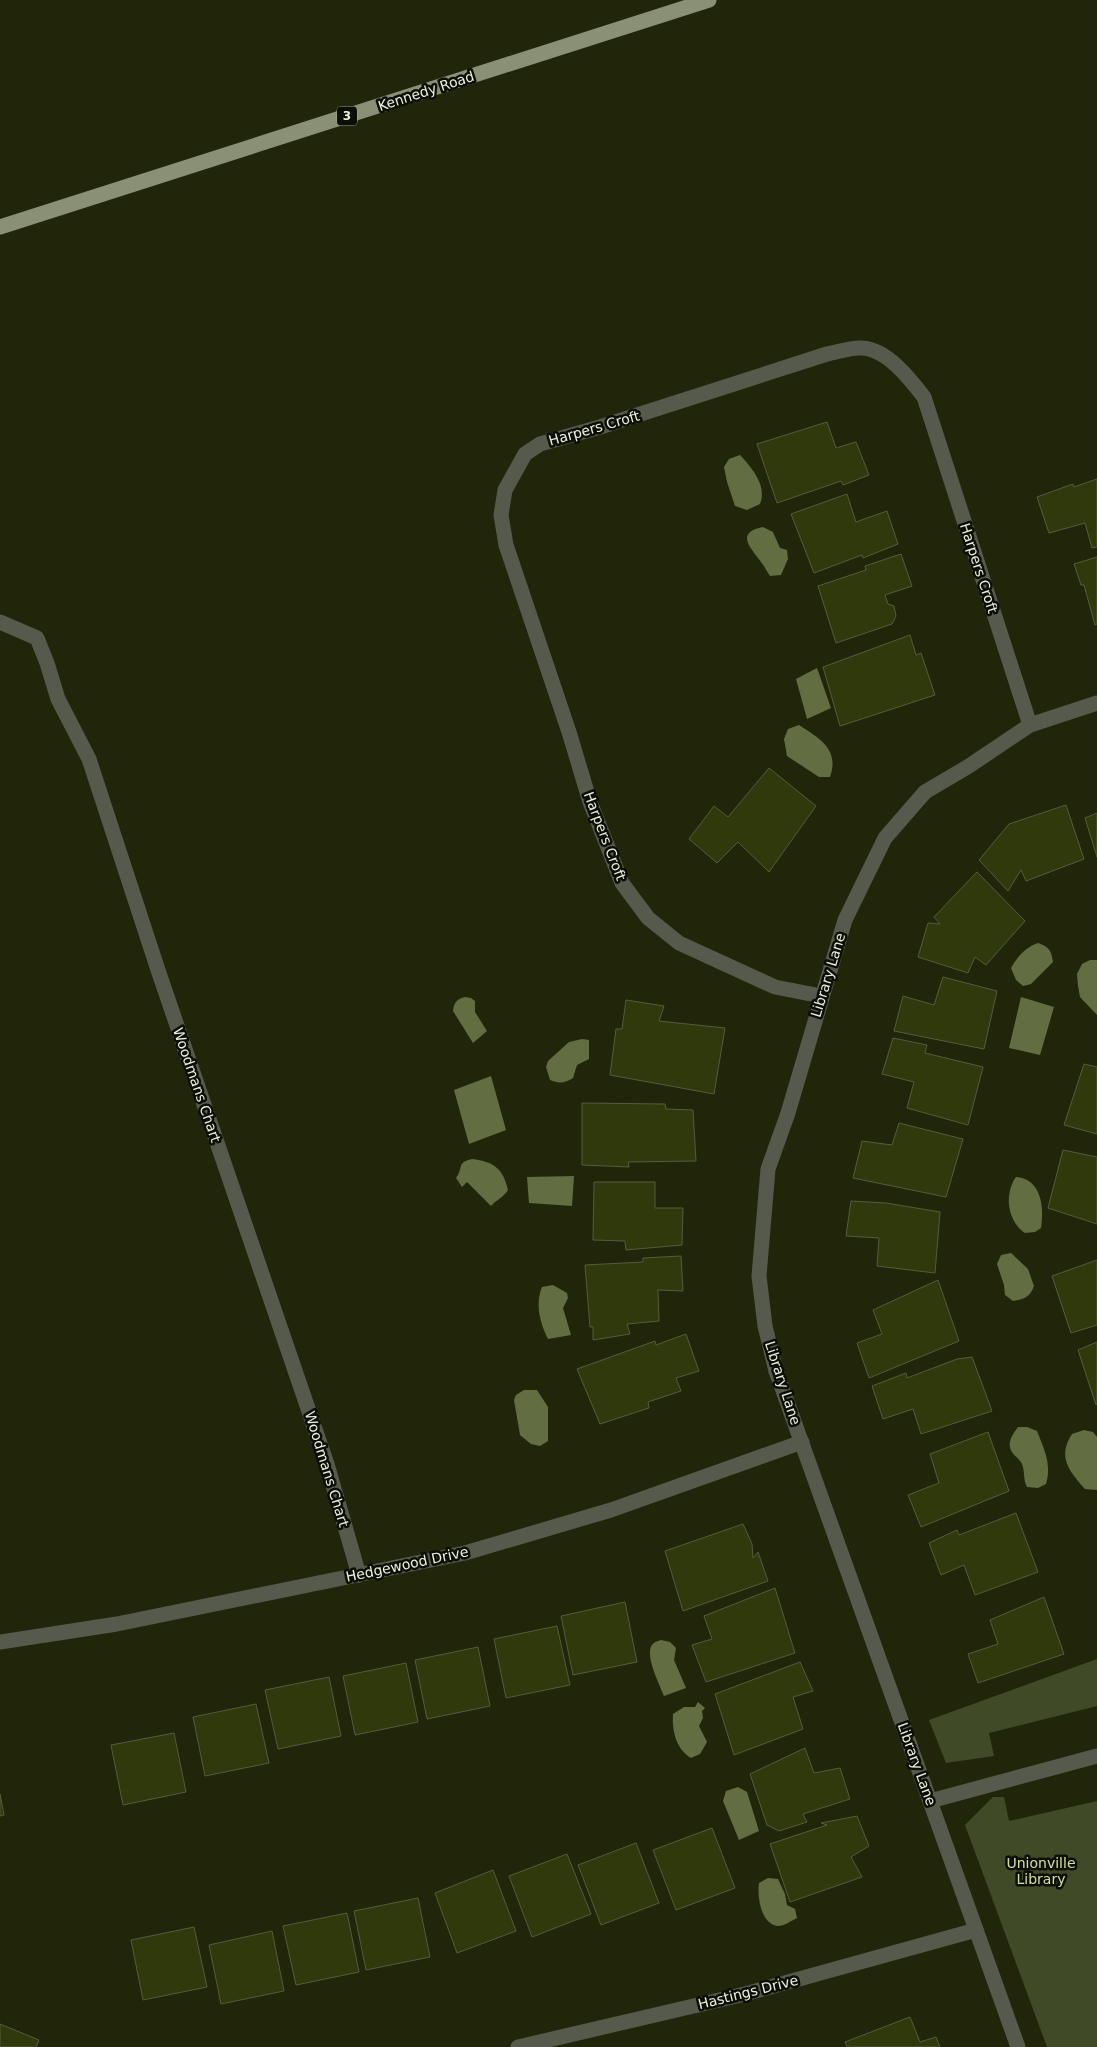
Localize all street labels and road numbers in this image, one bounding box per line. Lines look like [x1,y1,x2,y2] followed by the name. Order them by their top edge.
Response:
[376,68,476,114] street label: Kennedy Road
[337,106,357,125] road number: 3
[547,407,642,449] street label: Harpers Croft
[957,521,1001,616] street label: Harpers Croft
[581,789,629,883] street label: Harpers Croft
[808,931,848,1019] street label: Library Lane
[170,1025,224,1145] street label: Woodmans Chart
[762,1339,804,1427] street label: Library Lane
[302,1409,352,1529] street label: Woodmans Chart
[344,1543,470,1585] street label: Hedgewood Drive
[895,1720,939,1808] street label: Library Lane
[696,1972,800,2012] street label: Hastings Drive

